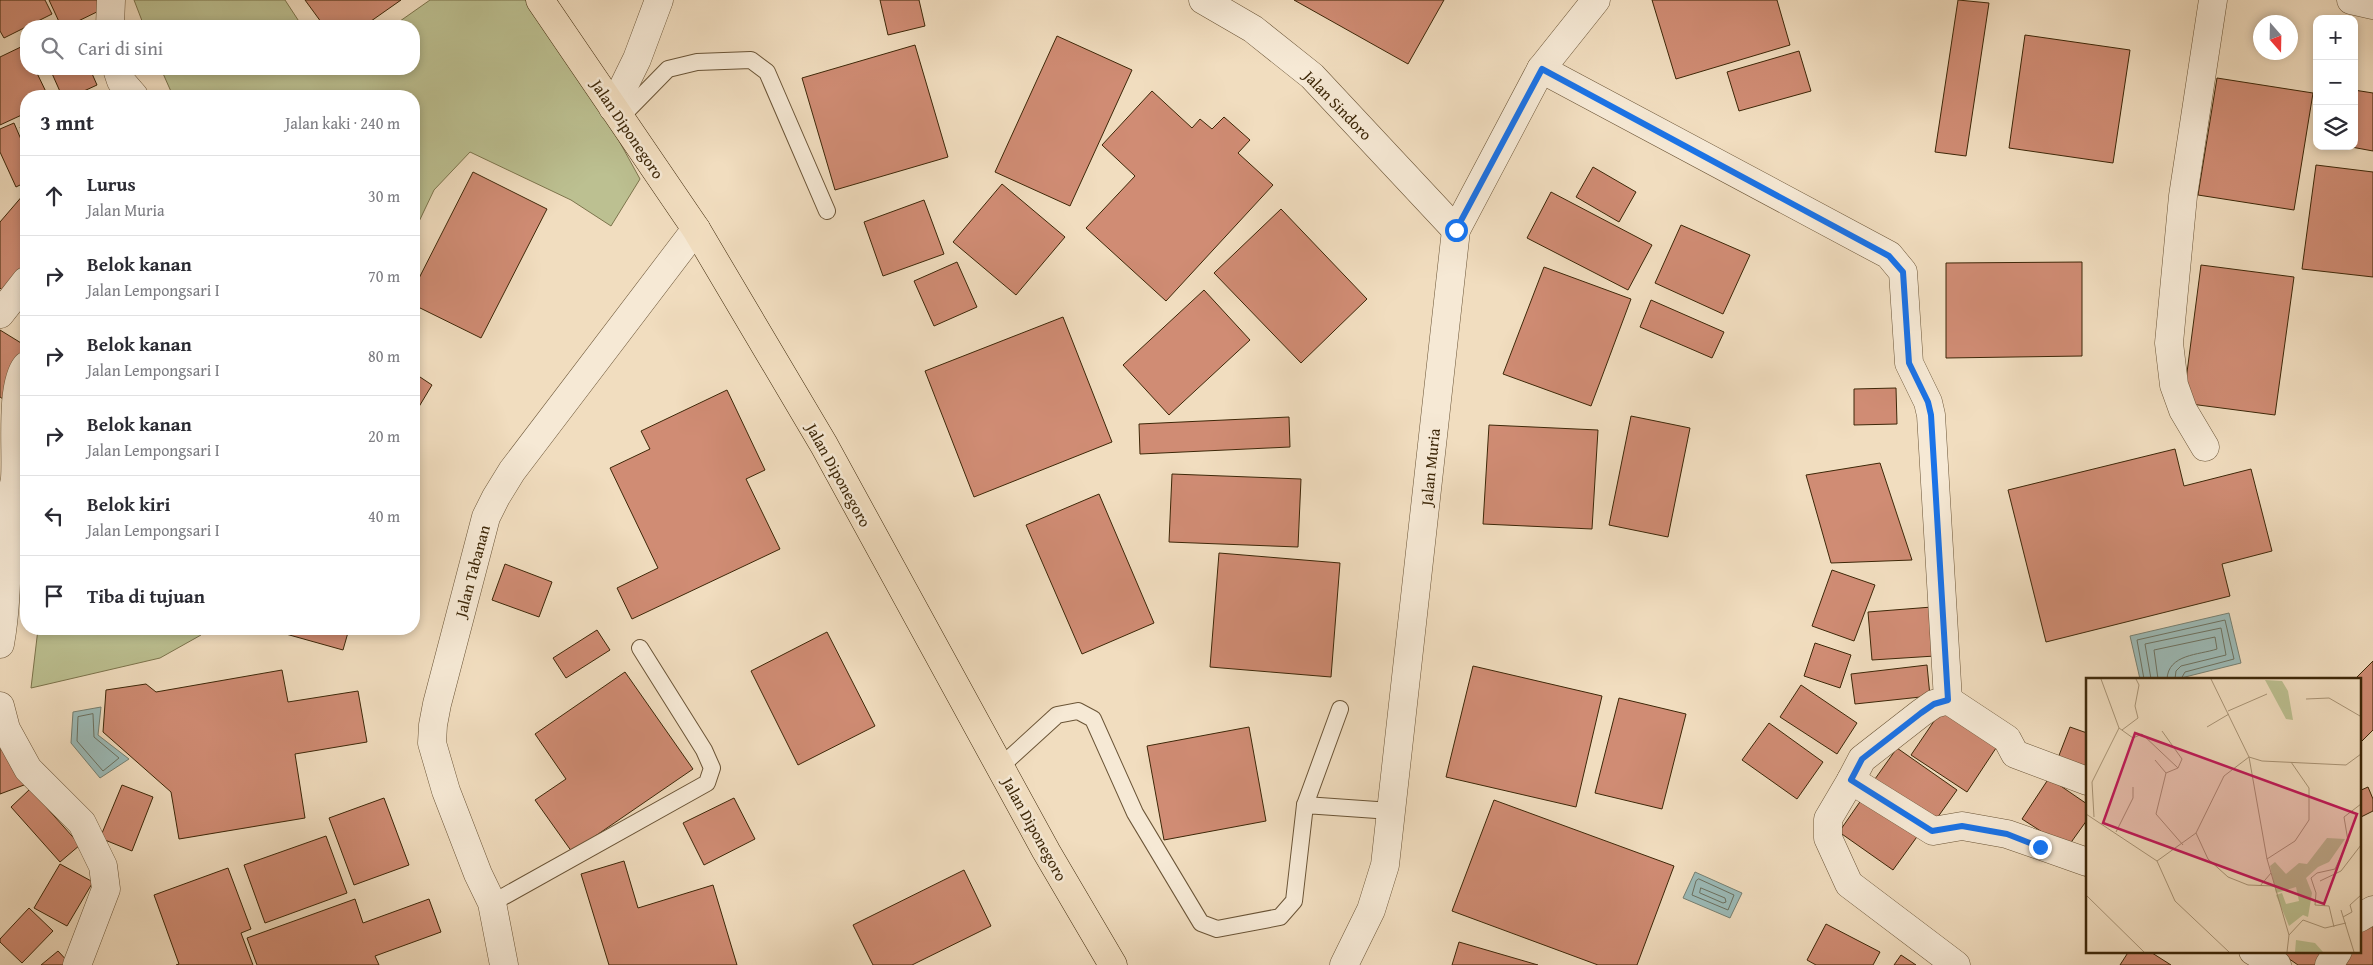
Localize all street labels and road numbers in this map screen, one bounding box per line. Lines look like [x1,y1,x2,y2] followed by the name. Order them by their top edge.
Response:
[1297,63,1378,146] street label: Jalan Sindoro
[585,73,670,184] street label: Jalan Diponegoro
[800,417,877,531] street label: Jalan Diponegoro
[1414,427,1446,509] street label: Jalan Muria
[448,522,496,622] street label: Jalan Tabanan
[996,771,1073,885] street label: Jalan Diponegoro

